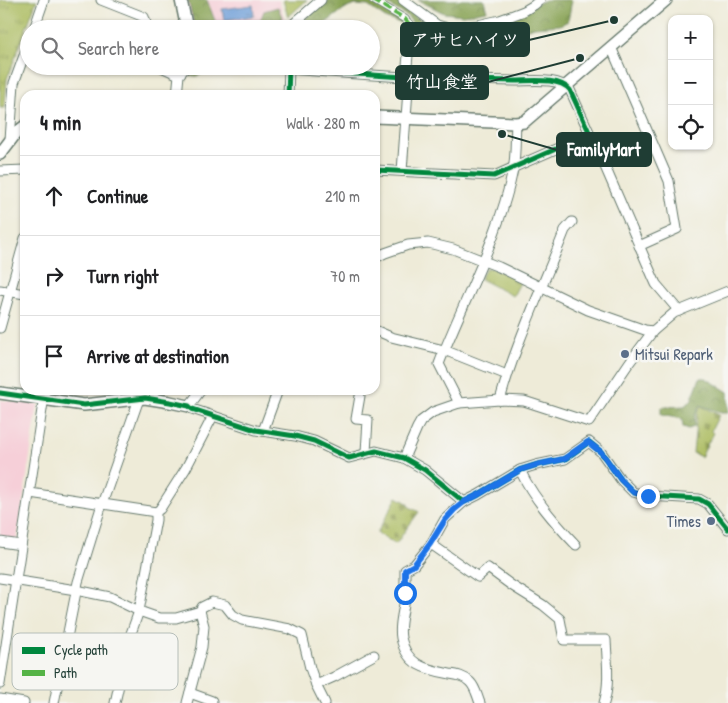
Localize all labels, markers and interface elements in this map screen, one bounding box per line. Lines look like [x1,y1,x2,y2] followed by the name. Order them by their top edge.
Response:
[668,15,713,150] map controls
[668,15,713,60] button: +
[20,20,380,75] search box
[401,23,529,56] callout: アサヒハイツ
[411,27,519,52] text: アサヒハイツ
[38,34,66,62] icon: search
[78,35,159,61] text: Search here
[668,60,713,105] button: −
[396,66,488,99] callout: 竹山食堂
[406,69,478,94] text: 竹山食堂
[668,105,713,150] button: locate
[40,108,81,137] text: 4 min
[286,112,360,134] text: Walk · 280 m
[557,133,651,166] callout: FamilyMart
[566,137,641,163] text: FamilyMart
[40,182,68,210] icon: ahead
[87,183,148,209] text: Continue
[325,185,360,207] text: 210 m
[40,262,68,290] icon: right
[87,263,158,289] text: Turn right
[330,265,360,287] text: 70 m
[40,342,68,370] icon: arrive
[87,343,229,369] text: Arrive at destination
[635,343,713,365] place label: Mitsui Repark
[619,348,631,360] marker: Mitsui Repark
[637,485,660,508] route end
[667,510,701,532] place label: Times
[705,515,717,527] marker: Times
[394,582,417,605] route start
[12,633,178,690] legend
[54,640,108,660] text: Cycle path
[54,663,77,682] text: Path

